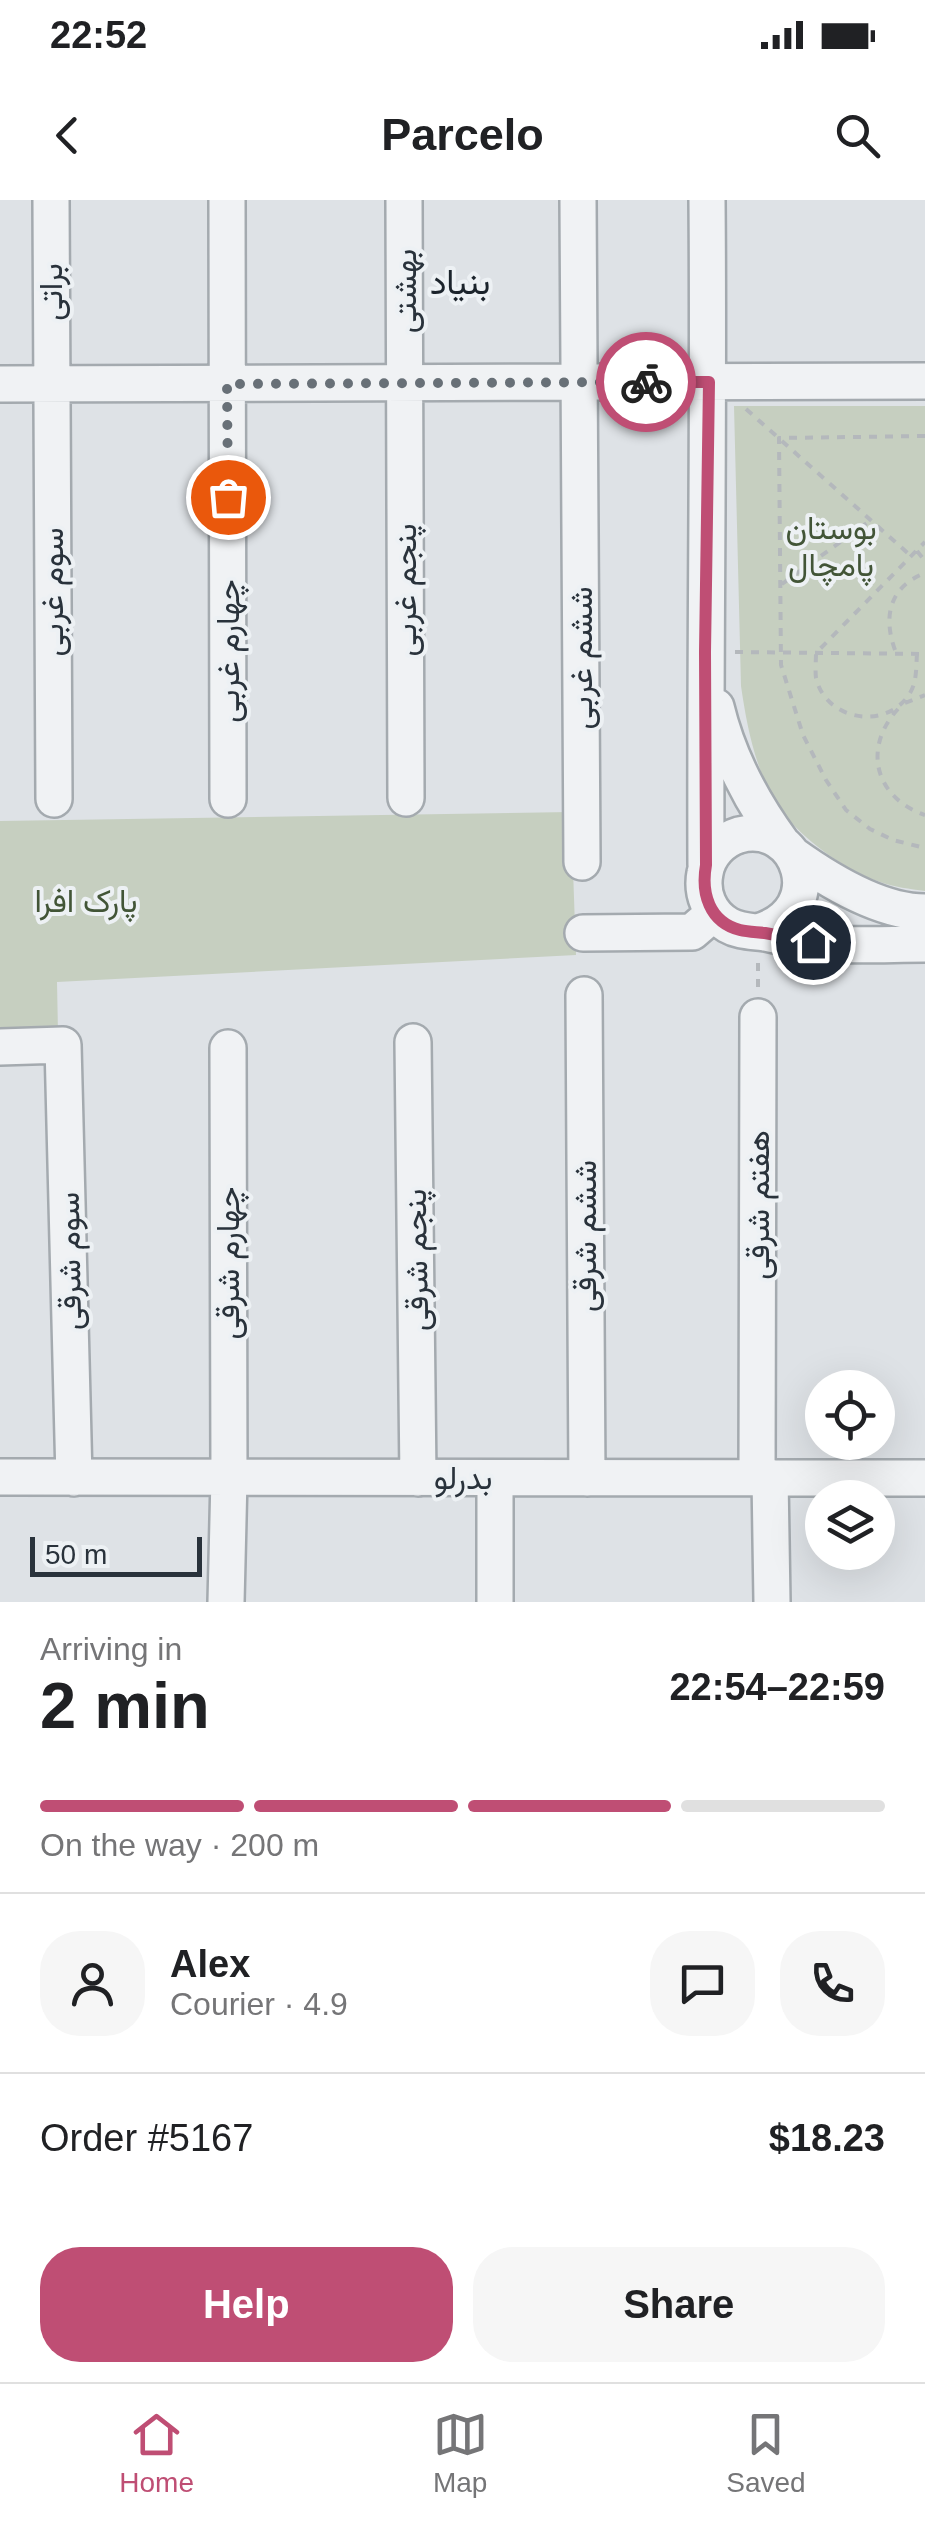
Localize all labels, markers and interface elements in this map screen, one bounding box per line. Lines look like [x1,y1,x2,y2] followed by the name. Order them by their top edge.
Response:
[50,14,147,56] text: 22:52
[40,108,95,163] icon: back
[830,108,885,163] icon: search
[381,109,544,160] text: Parcelo
[387,249,425,333] street label: بهشتی
[430,262,490,302] district label: بنیاد
[33,263,71,321] street label: براتی
[596,332,696,432] courier
[619,355,674,410] icon: bike
[186,455,271,540] pin
[201,470,256,525] icon: bag
[785,510,877,587] park label: بوستان پامچال
[387,523,427,657] street label: پنجم غربی
[34,528,73,656] street label: سوم غربی
[210,579,250,723] street label: چهارم غربی
[563,587,602,729] street label: ششم غربی
[35,883,137,923] park label: پارک افرا
[771,900,856,985] pin
[786,915,841,970] icon: home
[740,1130,779,1280] street label: هفتم شرقی
[567,1160,606,1312] street label: ششم شرقی
[210,1187,250,1339] street label: چهارم شرقی
[397,1188,439,1332] street label: پنجم شرقی
[50,1192,91,1330] street label: سوم شرقی
[805,1370,895,1570] map controls
[805,1370,895,1460] button: locate
[434,1460,492,1498] street label: بدرلو
[805,1480,895,1570] button: layers
[30,1532,202,1576] scale bar
[45,1539,107,1570] text: 50 m
[40,1631,182,1667] text: Arriving in
[669,1666,885,1708] text: 22:54–22:59
[40,1669,210,1742] text: 2 min
[40,1827,319,1863] text: On the way · 200 m
[40,1931,145,2036] button: person
[650,1931,755,2036] button: chat
[780,1931,885,2036] button: phone
[170,1943,250,1985] text: Alex
[170,1986,348,2022] text: Courier · 4.9
[40,2117,253,2159] text: Order #5167
[769,2117,885,2159] text: $18.23
[40,2247,453,2362] button: Help
[473,2247,885,2362] button: Share
[119,2407,194,2499] tab: Home
[433,2407,488,2499] tab: Map
[726,2407,806,2499] tab: Saved

